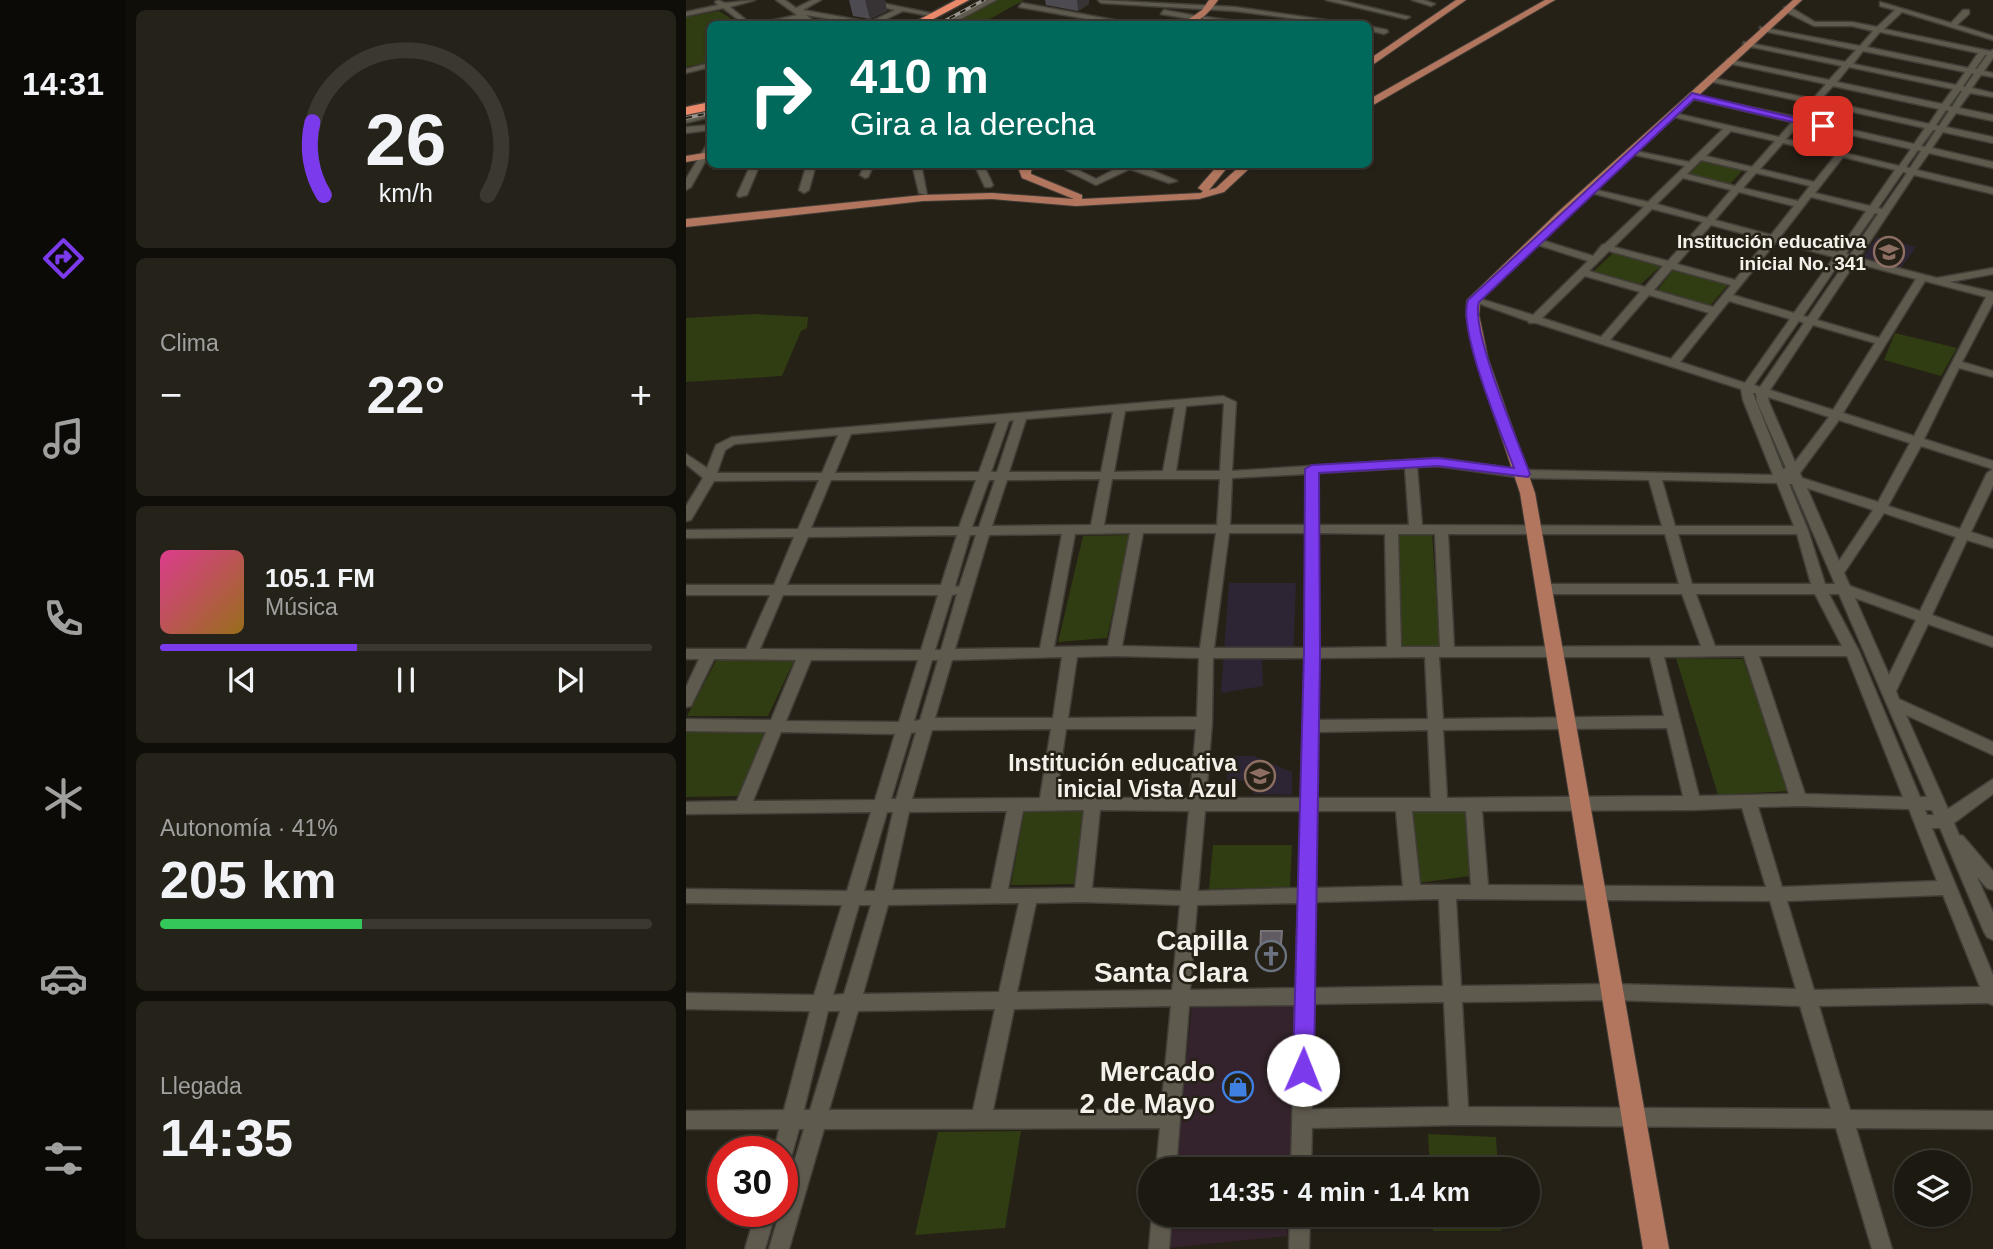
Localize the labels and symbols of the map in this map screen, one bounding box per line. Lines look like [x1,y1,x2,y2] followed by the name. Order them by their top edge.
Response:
[1793,96,1853,156] pin
[1677,231,1866,274] place label: Institución educativa inicial No. 341
[1872,235,1906,269] school or university icon: Institución educativa inicial No. 341
[1008,750,1237,802] place label: Institución educativa inicial Vista Azul
[1243,759,1277,793] school or university icon: Institución educativa inicial Vista Azul
[1094,925,1248,988] place label: Capilla Santa Clara
[1254,939,1288,973] church icon: Capilla Santa Clara
[1266,1033,1340,1107] position arrow
[1080,1056,1215,1119] place label: Mercado 2 de Mayo
[1221,1070,1255,1104] shop icon: Mercado 2 de Mayo
[707,1136,798,1227] speed limit sign: 30

